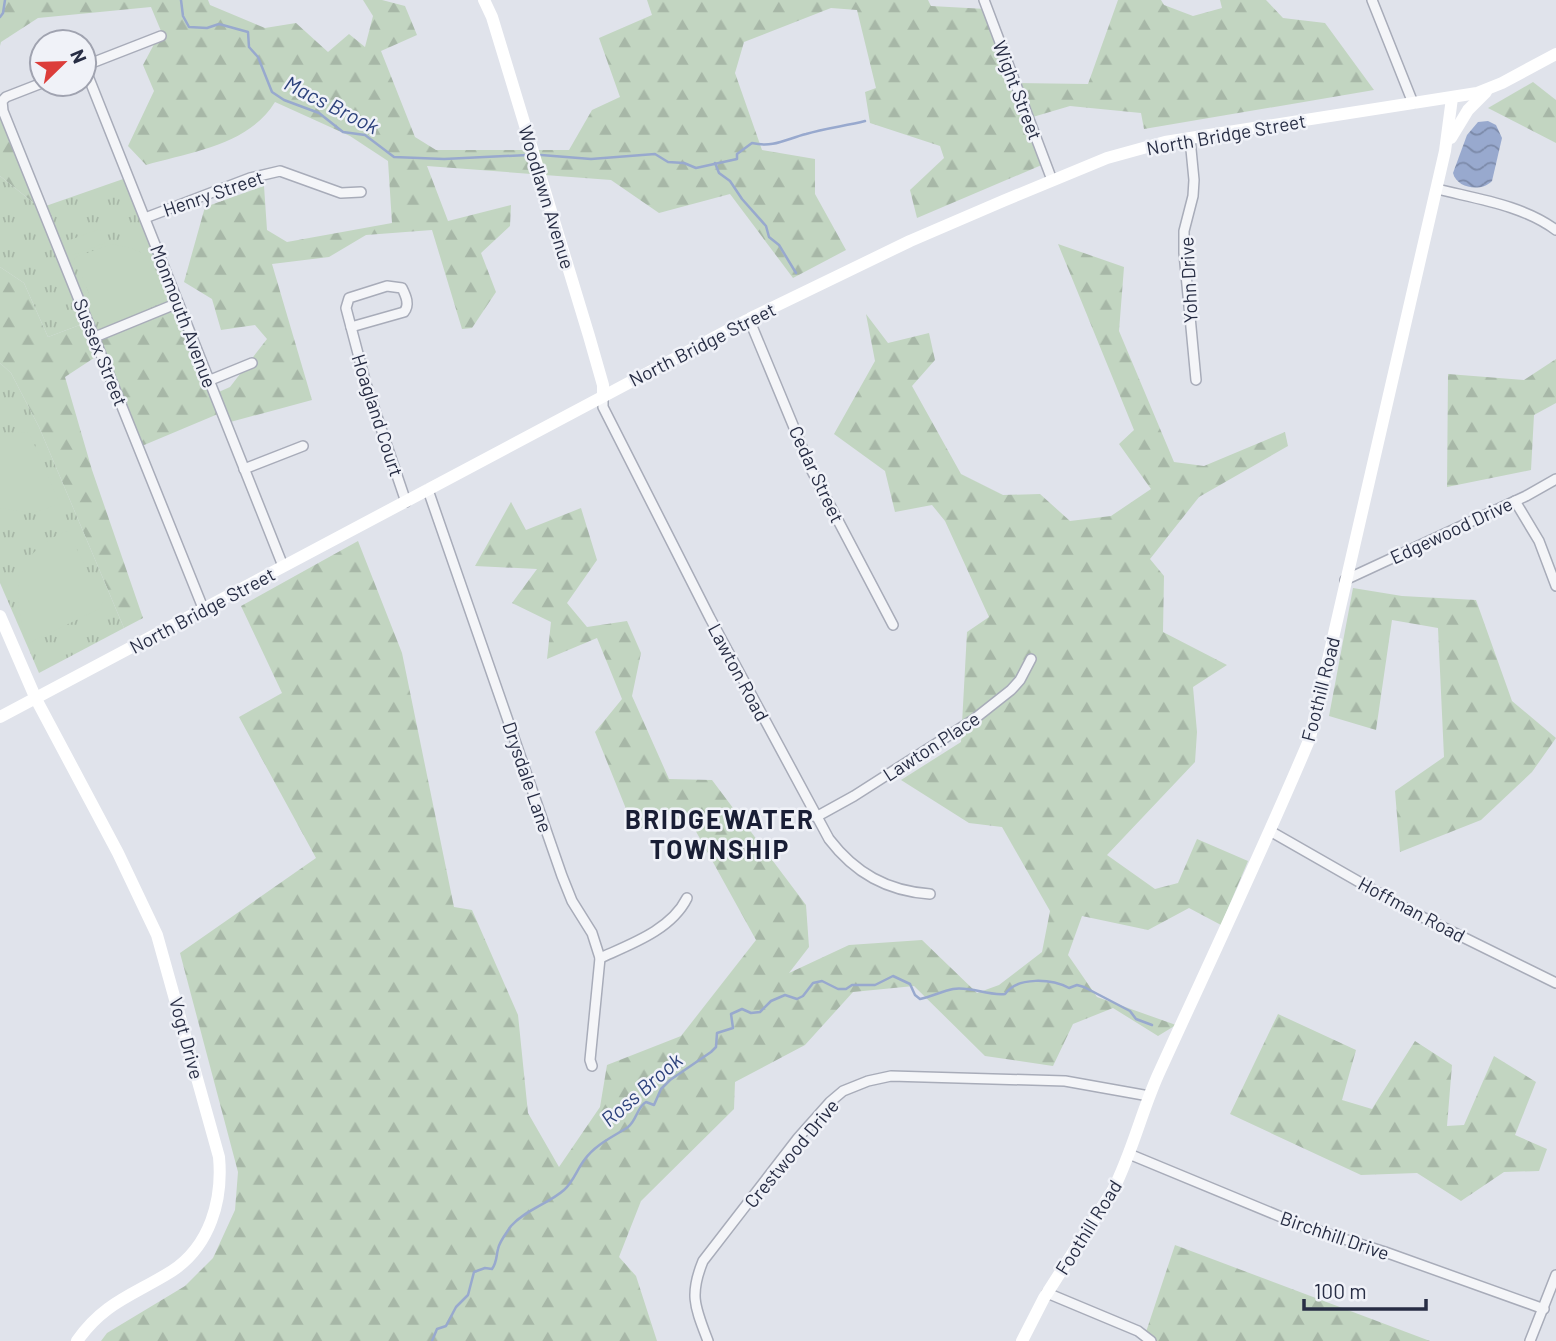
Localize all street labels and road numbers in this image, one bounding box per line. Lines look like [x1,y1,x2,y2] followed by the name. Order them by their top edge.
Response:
[989,37,1047,143] street label: Wight Street
[1145,109,1307,159] street label: North Bridge Street
[514,122,580,272] street label: Woodlawn Avenue
[160,165,266,221] street label: Henry Street
[1174,236,1202,324] street label: Yohn Drive
[146,241,222,391] street label: Monmouth Avenue
[69,295,133,409] street label: Sussex Street
[625,297,779,391] street label: North Bridge Street
[347,351,409,479] street label: Hoagland Court
[785,422,849,526] street label: Cedar Street
[1386,492,1516,568] street label: Edgewood Drive
[125,562,279,658] street label: North Bridge Street
[704,619,774,725] street label: Lawton Road
[1296,634,1344,744] street label: Foothill Road
[878,706,984,786] street label: Lawton Place
[498,719,558,835] street label: Drysdale Lane
[1355,871,1469,947] street label: Hoffman Road
[165,995,209,1081] street label: Vogt Drive
[739,1094,843,1212] street label: Crestwood Drive
[1050,1175,1126,1279] street label: Foothill Road
[1278,1206,1392,1264] street label: Birchhill Drive

